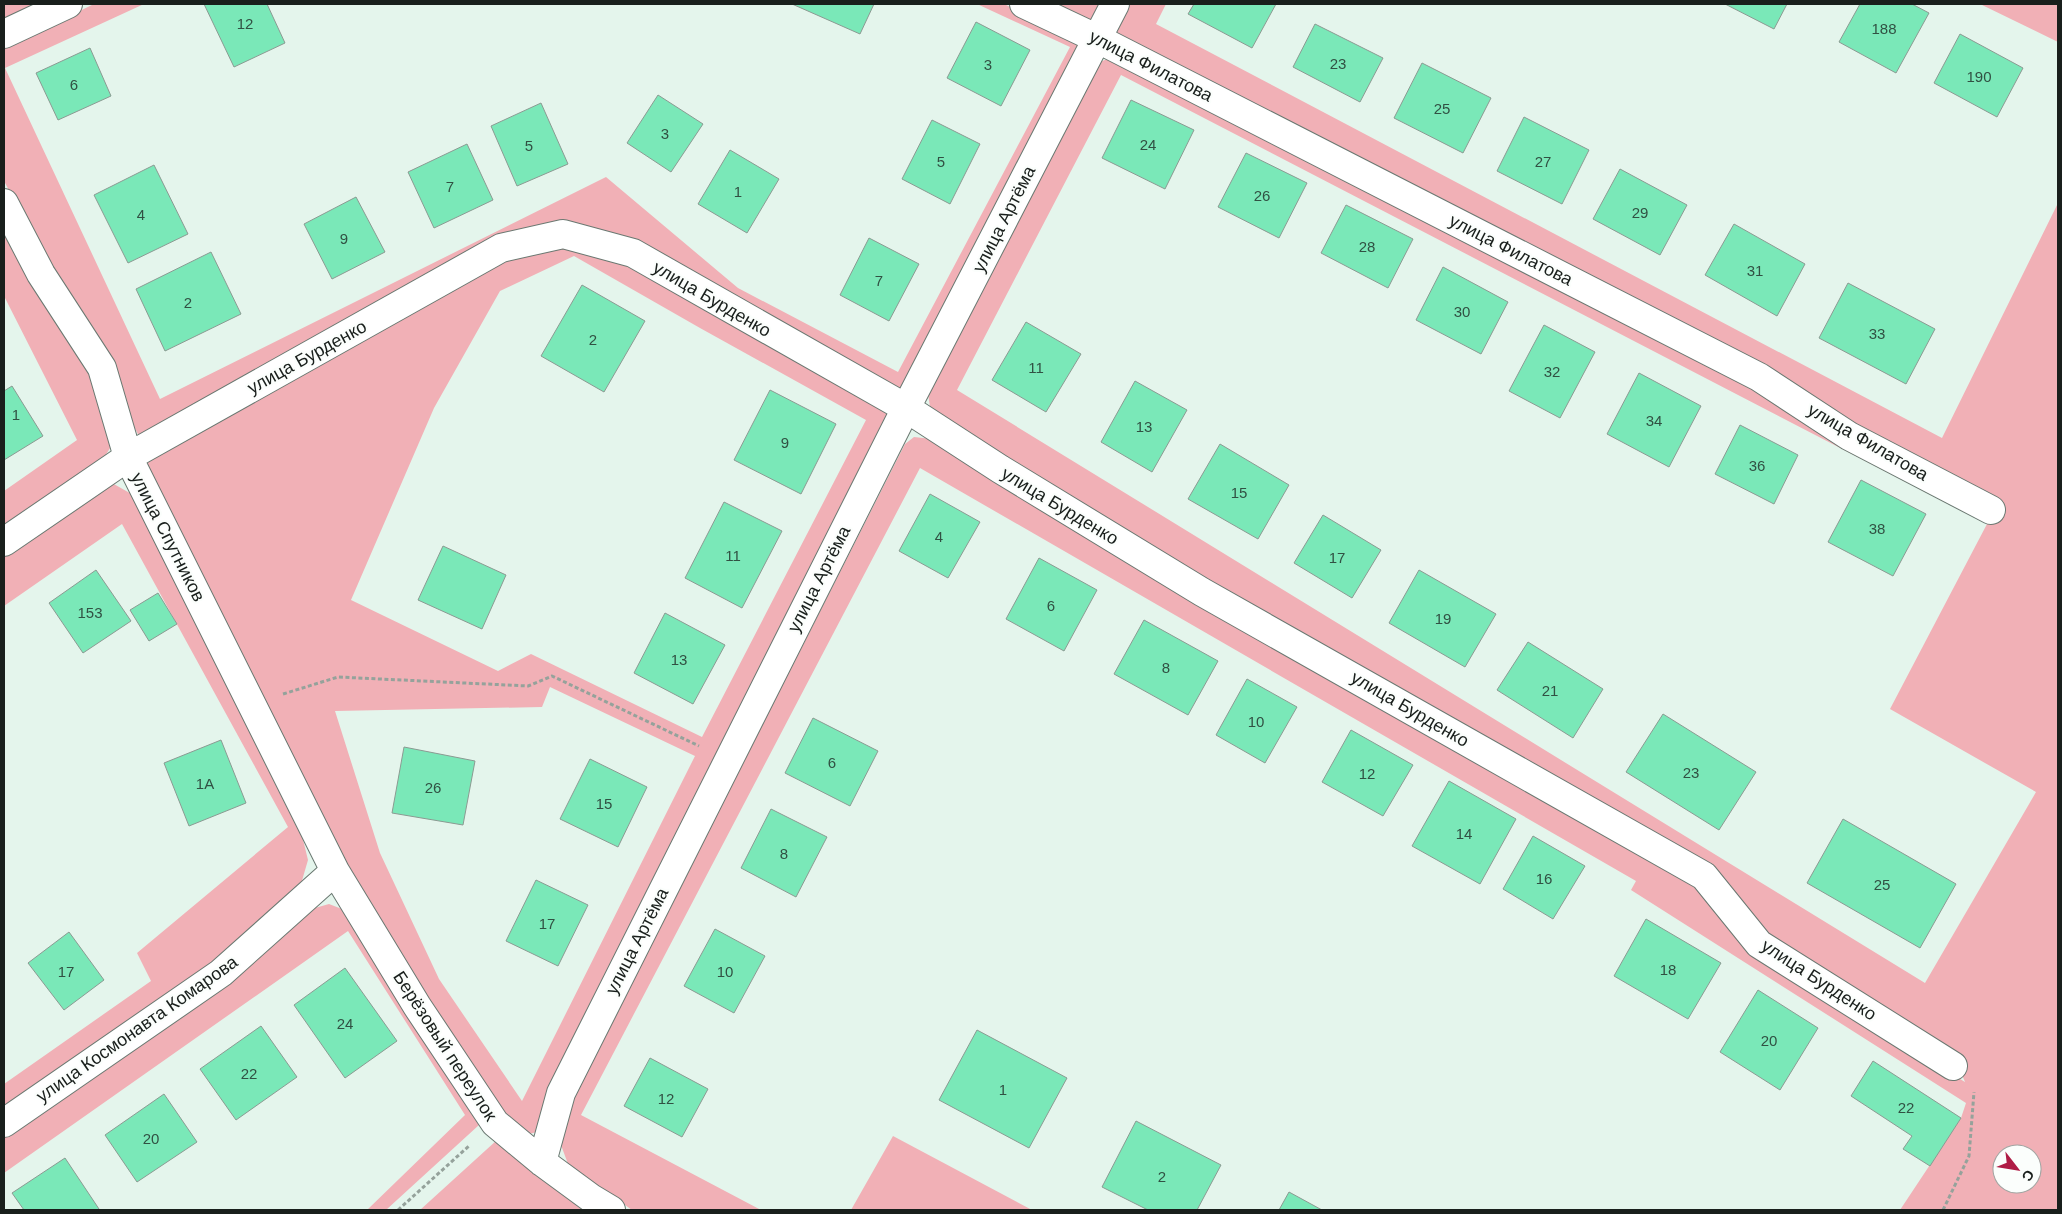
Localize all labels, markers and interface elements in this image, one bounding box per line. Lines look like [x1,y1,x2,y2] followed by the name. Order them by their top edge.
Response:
[237,15,253,32] house number: 12
[1871,20,1897,37] house number: 188
[1086,26,1217,106] street label: улица Филатова
[1330,55,1346,72] house number: 23
[984,56,992,73] house number: 3
[1966,68,1992,85] house number: 190
[70,76,78,93] house number: 6
[1434,100,1450,117] house number: 25
[661,125,669,142] house number: 3
[1140,136,1156,153] house number: 24
[525,137,533,154] house number: 5
[937,153,945,170] house number: 5
[1535,153,1551,170] house number: 27
[969,162,1040,276] street label: улица Артёма
[446,178,454,195] house number: 7
[734,183,742,200] house number: 1
[1254,187,1270,204] house number: 26
[1632,204,1648,221] house number: 29
[137,206,145,223] house number: 4
[1446,210,1577,290] street label: улица Филатова
[340,230,348,247] house number: 9
[1359,238,1375,255] house number: 28
[649,257,775,341] street label: улица Бурденко
[1747,262,1763,279] house number: 31
[875,272,883,289] house number: 7
[184,294,192,311] house number: 2
[1454,303,1470,320] house number: 30
[244,316,370,398] street label: улица Бурденко
[1869,325,1885,342] house number: 33
[589,331,597,348] house number: 2
[1028,359,1044,376] house number: 11
[1544,363,1560,380] house number: 32
[1804,399,1933,485] street label: улица Филатова
[12,406,20,423] house number: 1
[1646,412,1662,429] house number: 34
[1136,418,1152,435] house number: 13
[781,434,789,451] house number: 9
[1749,457,1765,474] house number: 36
[998,463,1122,549] street label: улица Бурденко
[127,469,209,605] street label: улица Спутников
[1231,484,1247,501] house number: 15
[1869,520,1885,537] house number: 38
[784,522,855,636] street label: улица Артёма
[935,528,943,545] house number: 4
[725,547,741,564] house number: 11
[1329,549,1345,566] house number: 17
[1047,597,1055,614] house number: 6
[77,604,103,621] house number: 153
[1435,610,1451,627] house number: 19
[671,651,687,668] house number: 13
[1162,659,1170,676] house number: 8
[1347,667,1473,751] street label: улица Бурденко
[1542,682,1558,699] house number: 21
[1248,713,1264,730] house number: 10
[828,754,836,771] house number: 6
[1683,764,1699,781] house number: 23
[1359,765,1375,782] house number: 12
[196,775,214,792] house number: 1А
[425,779,441,796] house number: 26
[596,795,612,812] house number: 15
[1456,825,1472,842] house number: 14
[780,845,788,862] house number: 8
[1536,870,1552,887] house number: 16
[1874,876,1890,893] house number: 25
[602,884,673,998] street label: улица Артёма
[539,915,555,932] house number: 17
[1758,935,1880,1025] street label: улица Бурденко
[33,951,242,1106] street label: улица Космонавта Комарова
[1660,961,1676,978] house number: 18
[58,963,74,980] house number: 17
[717,963,733,980] house number: 10
[389,967,501,1125] street label: Берёзовый переулок
[337,1015,353,1032] house number: 24
[1761,1032,1777,1049] house number: 20
[241,1065,257,1082] house number: 22
[999,1081,1007,1098] house number: 1
[658,1090,674,1107] house number: 12
[1898,1099,1914,1116] house number: 22
[143,1130,159,1147] house number: 20
[1992,1144,2042,1194] north arrow
[2019,1167,2038,1184] text: С
[1158,1168,1166,1185] house number: 2

